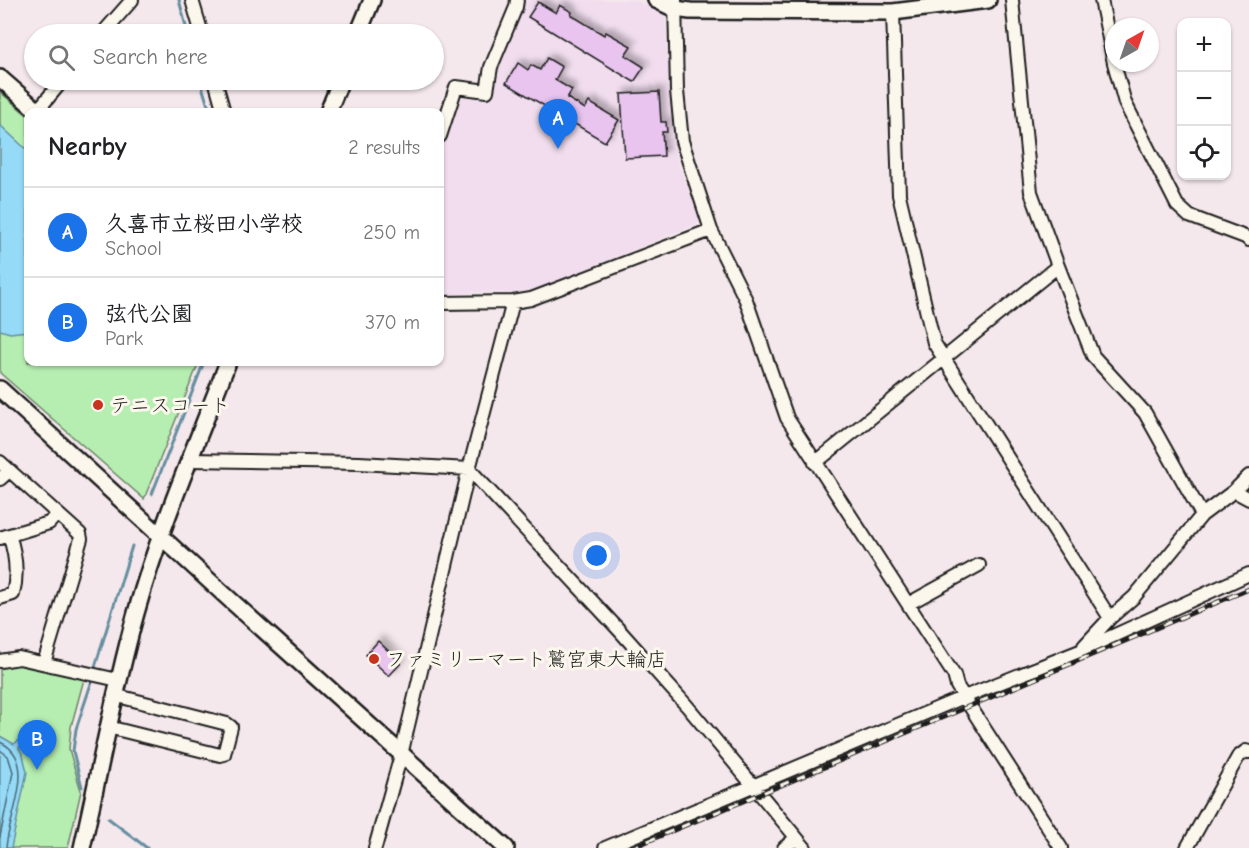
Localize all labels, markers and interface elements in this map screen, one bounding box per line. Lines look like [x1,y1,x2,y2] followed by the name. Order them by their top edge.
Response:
[1105,18,1159,72] north arrow
[1177,18,1231,180] map controls
[1177,18,1231,72] button: +
[24,24,444,90] search box
[45,41,78,74] icon: search
[93,44,208,70] text: Search here
[1177,72,1231,126] button: −
[538,100,578,149] pin: A
[1177,126,1231,180] button: locate
[48,132,127,162] text: Nearby
[348,136,420,159] text: 2 results
[105,211,303,237] text: 久喜市立桜田小学校
[62,221,73,244] text: A
[363,221,420,244] text: 250 m
[105,237,162,260] text: School
[105,301,193,327] text: 弦代公園
[61,311,74,334] text: B
[365,311,420,334] text: 370 m
[105,327,143,350] text: Park
[110,394,230,417] place label: テニスコート
[91,398,105,412] marker: テニスコート
[582,541,611,570] your location
[386,648,666,671] place label: ファミリーマート鷲宮東大輪店
[367,652,381,666] marker: ファミリーマート鷲宮東大輪店
[18,720,57,770] pin: B

